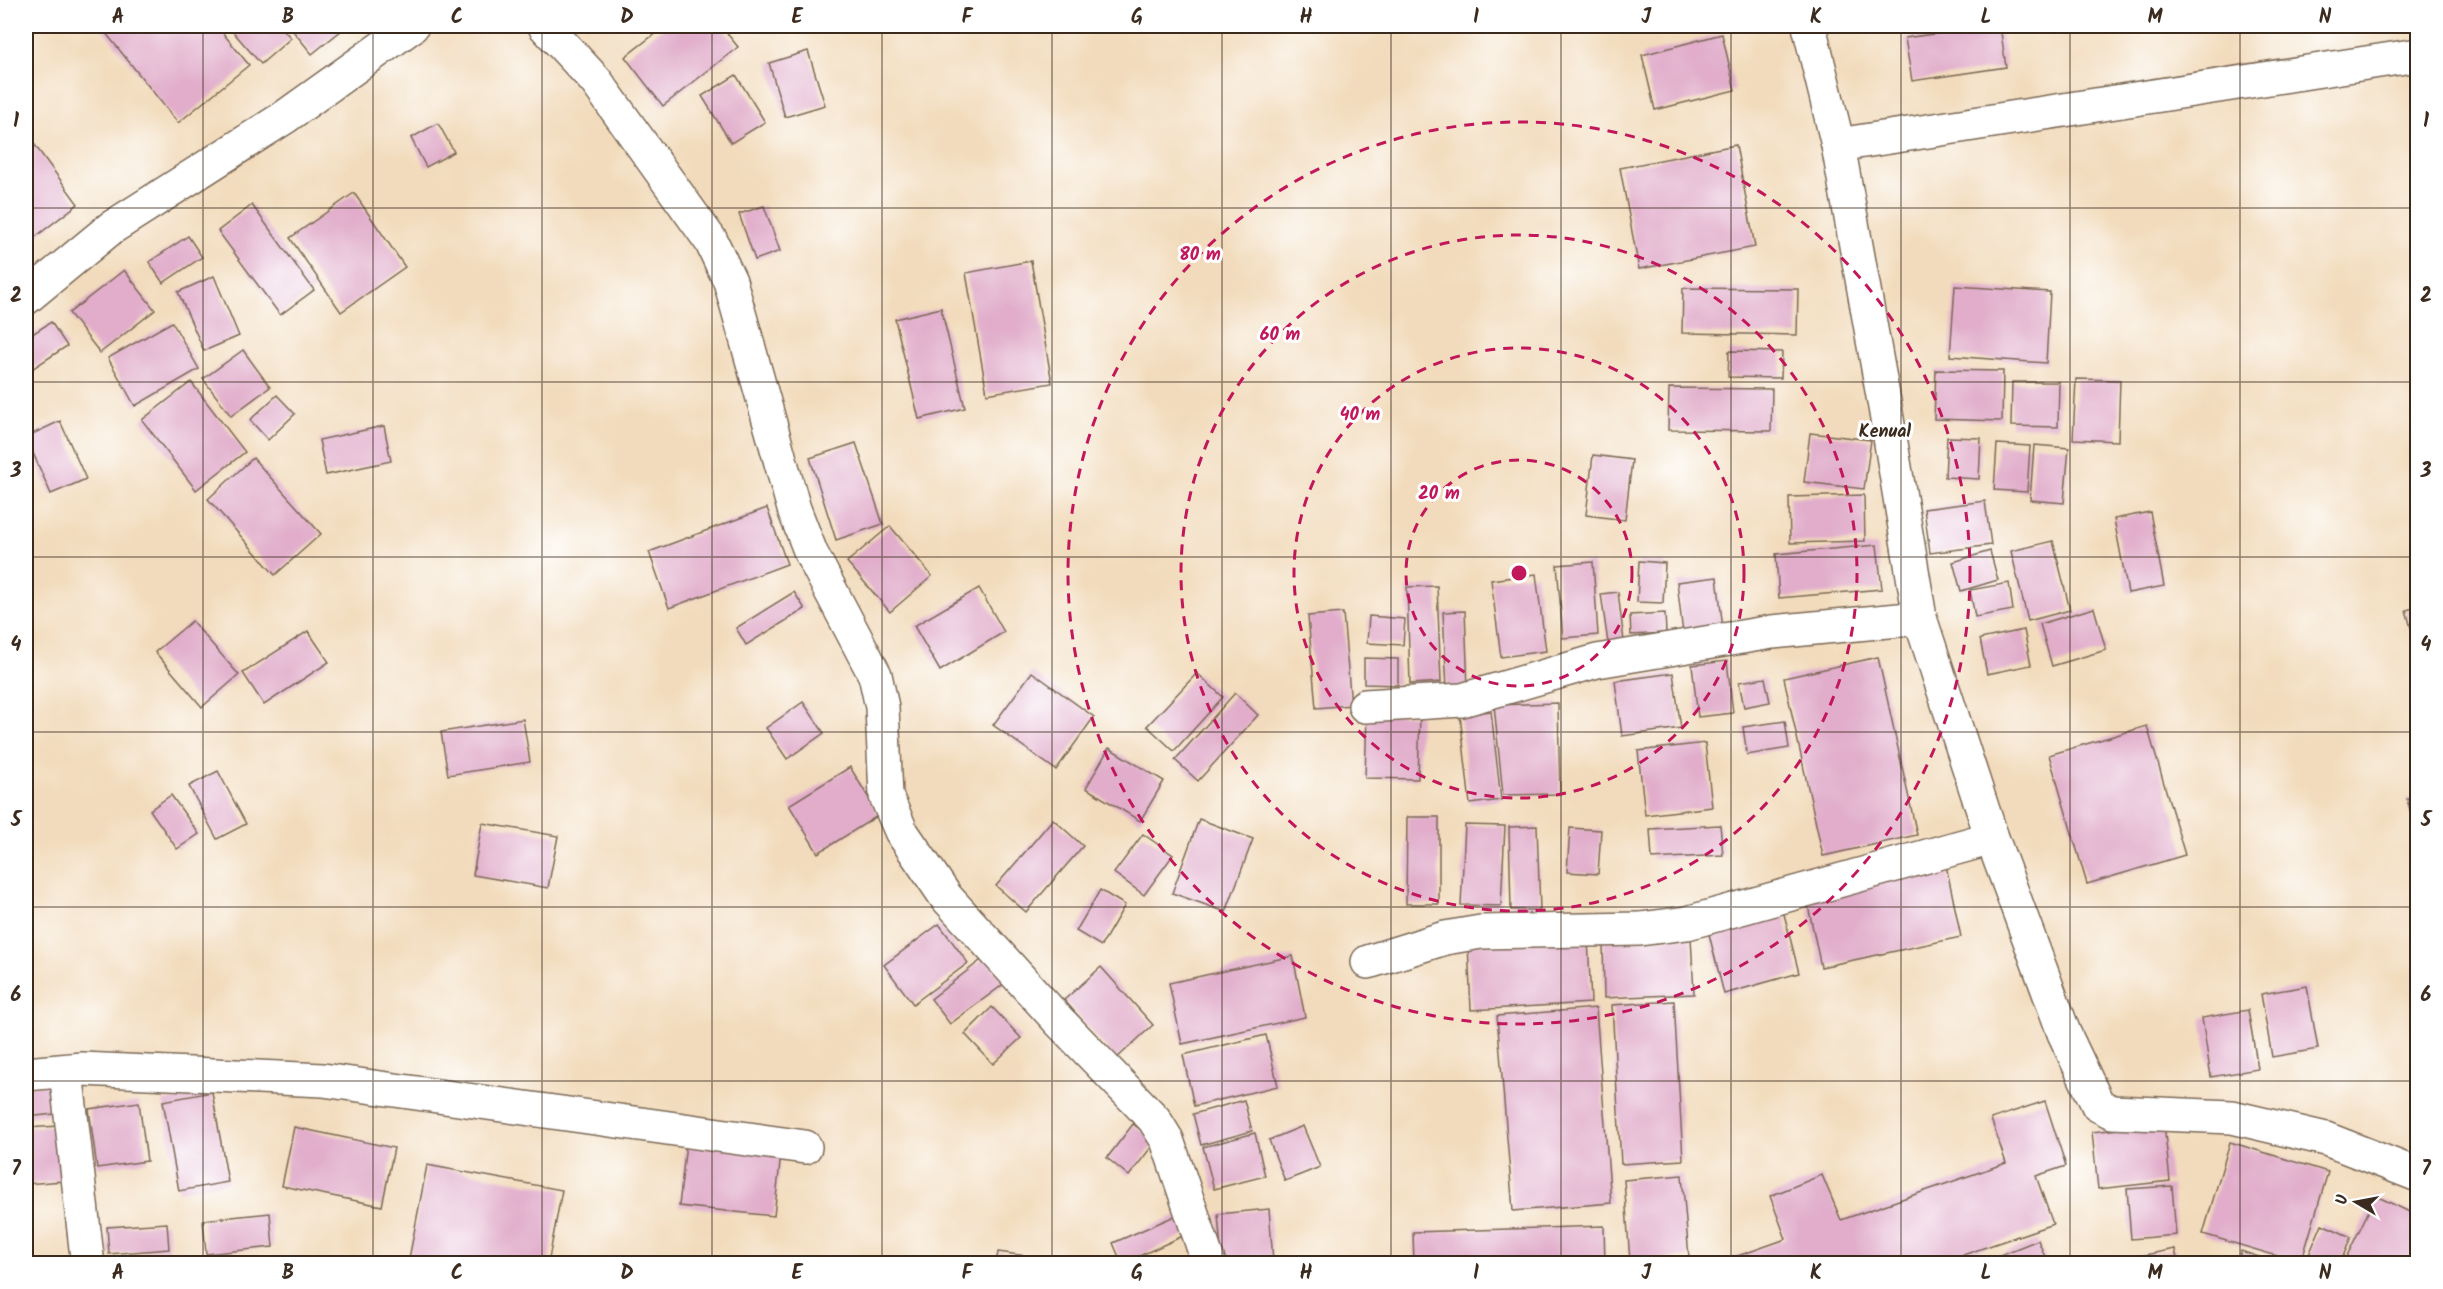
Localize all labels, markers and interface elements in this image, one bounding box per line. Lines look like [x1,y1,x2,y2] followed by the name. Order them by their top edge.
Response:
[112,2,124,34] text: A
[282,2,294,34] text: B
[451,2,463,34] text: C
[620,2,634,34] text: D
[791,2,803,34] text: E
[962,2,974,34] text: F
[1131,2,1143,34] text: G
[1299,2,1313,34] text: H
[1473,2,1479,34] text: I
[1641,2,1652,34] text: J
[1810,2,1822,34] text: K
[1981,2,1991,34] text: L
[2147,2,2163,34] text: M
[2319,2,2332,34] text: N
[13,106,19,138] text: 1
[2423,106,2429,138] text: 1
[1179,241,1221,270] text: 80 m
[10,281,22,313] text: 2
[2420,281,2432,313] text: 2
[1260,321,1301,350] text: 60 m
[1340,401,1381,430] text: 40 m
[1859,418,1911,447] district label: Kenual
[10,456,22,488] text: 3
[2420,456,2432,488] text: 3
[1418,480,1460,509] text: 20 m
[1509,563,1529,583] centre of rings
[11,630,22,662] text: 4
[2421,630,2432,662] text: 4
[10,805,23,837] text: 5
[2420,805,2433,837] text: 5
[11,980,22,1012] text: 6
[2421,980,2432,1012] text: 6
[11,1154,21,1186] text: 7
[2421,1154,2431,1186] text: 7
[2326,1172,2386,1232] north arrow
[2330,1192,2356,1207] text: U
[112,1258,124,1289] text: A
[282,1258,294,1289] text: B
[451,1258,463,1289] text: C
[620,1258,634,1289] text: D
[791,1258,803,1289] text: E
[962,1258,974,1289] text: F
[1131,1258,1143,1289] text: G
[1299,1258,1313,1289] text: H
[1473,1258,1479,1289] text: I
[1641,1258,1652,1289] text: J
[1810,1258,1822,1289] text: K
[1981,1258,1991,1289] text: L
[2147,1258,2163,1289] text: M
[2319,1258,2332,1289] text: N

